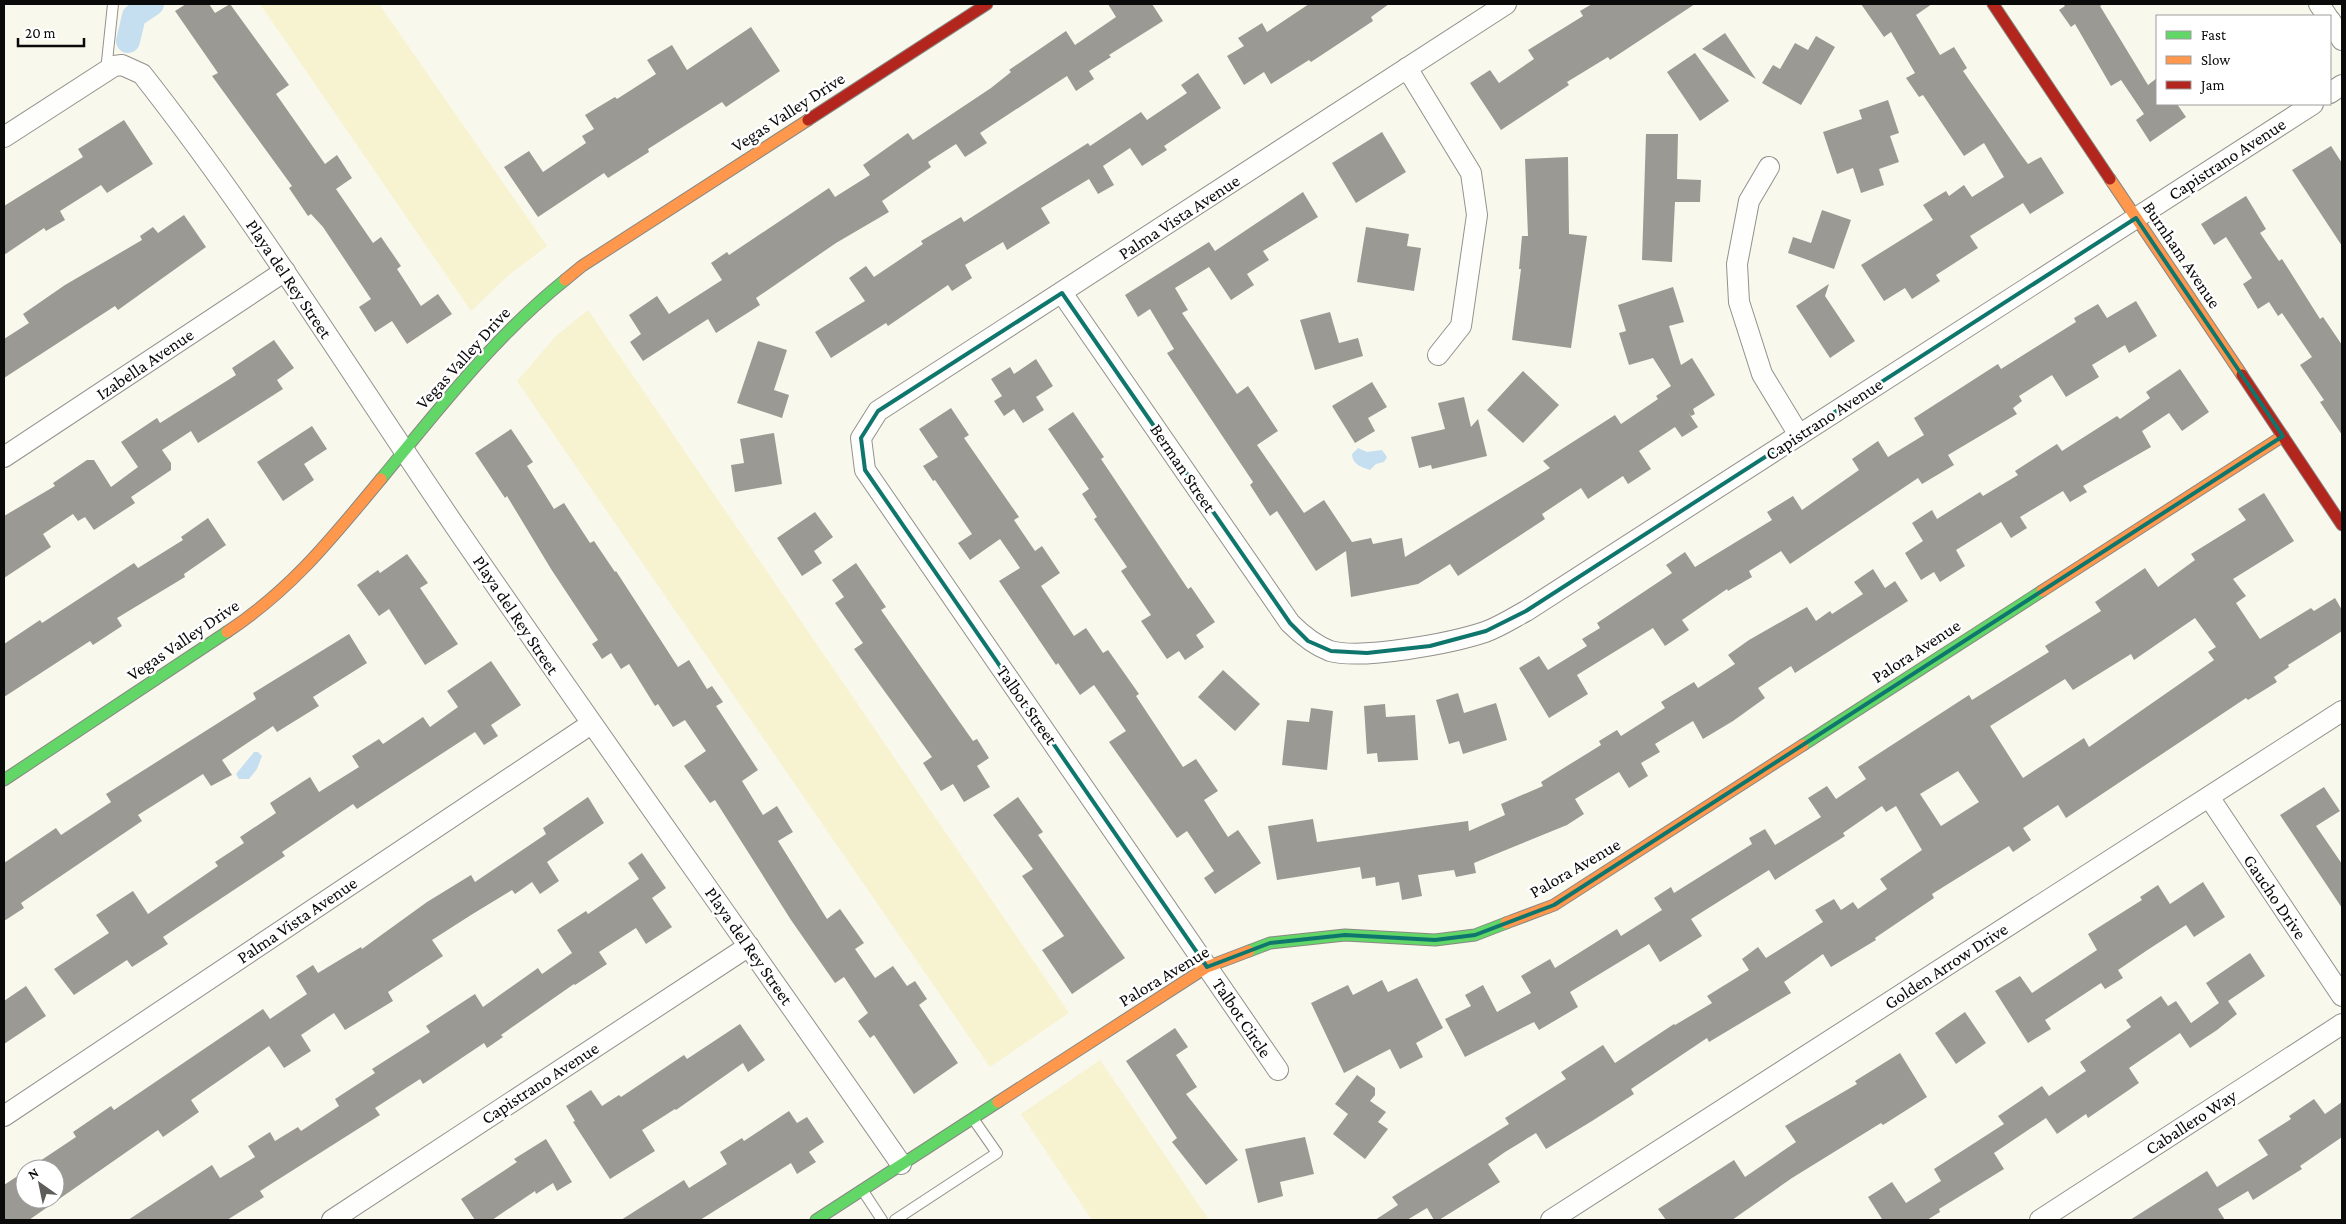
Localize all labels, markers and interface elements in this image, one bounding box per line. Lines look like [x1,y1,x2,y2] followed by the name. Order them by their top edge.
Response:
[18,15,84,47] scale bar
[2156,15,2331,105] legend
[25,25,56,41] text: 20 m
[2201,27,2227,43] text: Fast
[2201,52,2231,68] text: Slow
[728,68,848,156] street label: Vegas Valley Drive
[2199,77,2224,94] text: Jam
[2165,114,2289,204] street label: Capistrano Avenue
[1115,170,1243,264] street label: Palma Vista Avenue
[2139,198,2225,312] street label: Burnham Avenue
[242,216,337,343] street label: Playa del Rey Street
[412,303,514,413] street label: Vegas Valley Drive
[93,324,197,404] street label: Izabella Avenue
[1762,374,1886,464] street label: Capistrano Avenue
[1146,420,1220,517] street label: Berman Street
[469,552,564,679] street label: Playa del Rey Street
[123,595,243,685] street label: Vegas Valley Drive
[1868,615,1964,687] street label: Palora Avenue
[992,662,1062,749] street label: Talbot Street
[1526,834,1624,902] street label: Palora Avenue
[2239,851,2311,943] street label: Gaucho Drive
[233,872,361,968] street label: Palma Vista Avenue
[701,883,798,1009] street label: Playa del Rey Street
[1881,919,2011,1013] street label: Golden Arrow Drive
[1115,941,1213,1011] street label: Palora Avenue
[1208,975,1276,1061] street label: Talbot Circle
[478,1038,602,1128] street label: Capistrano Avenue
[2142,1085,2241,1159] street label: Caballero Way
[15,1159,65,1209] north arrow
[25,1164,42,1182] text: N

